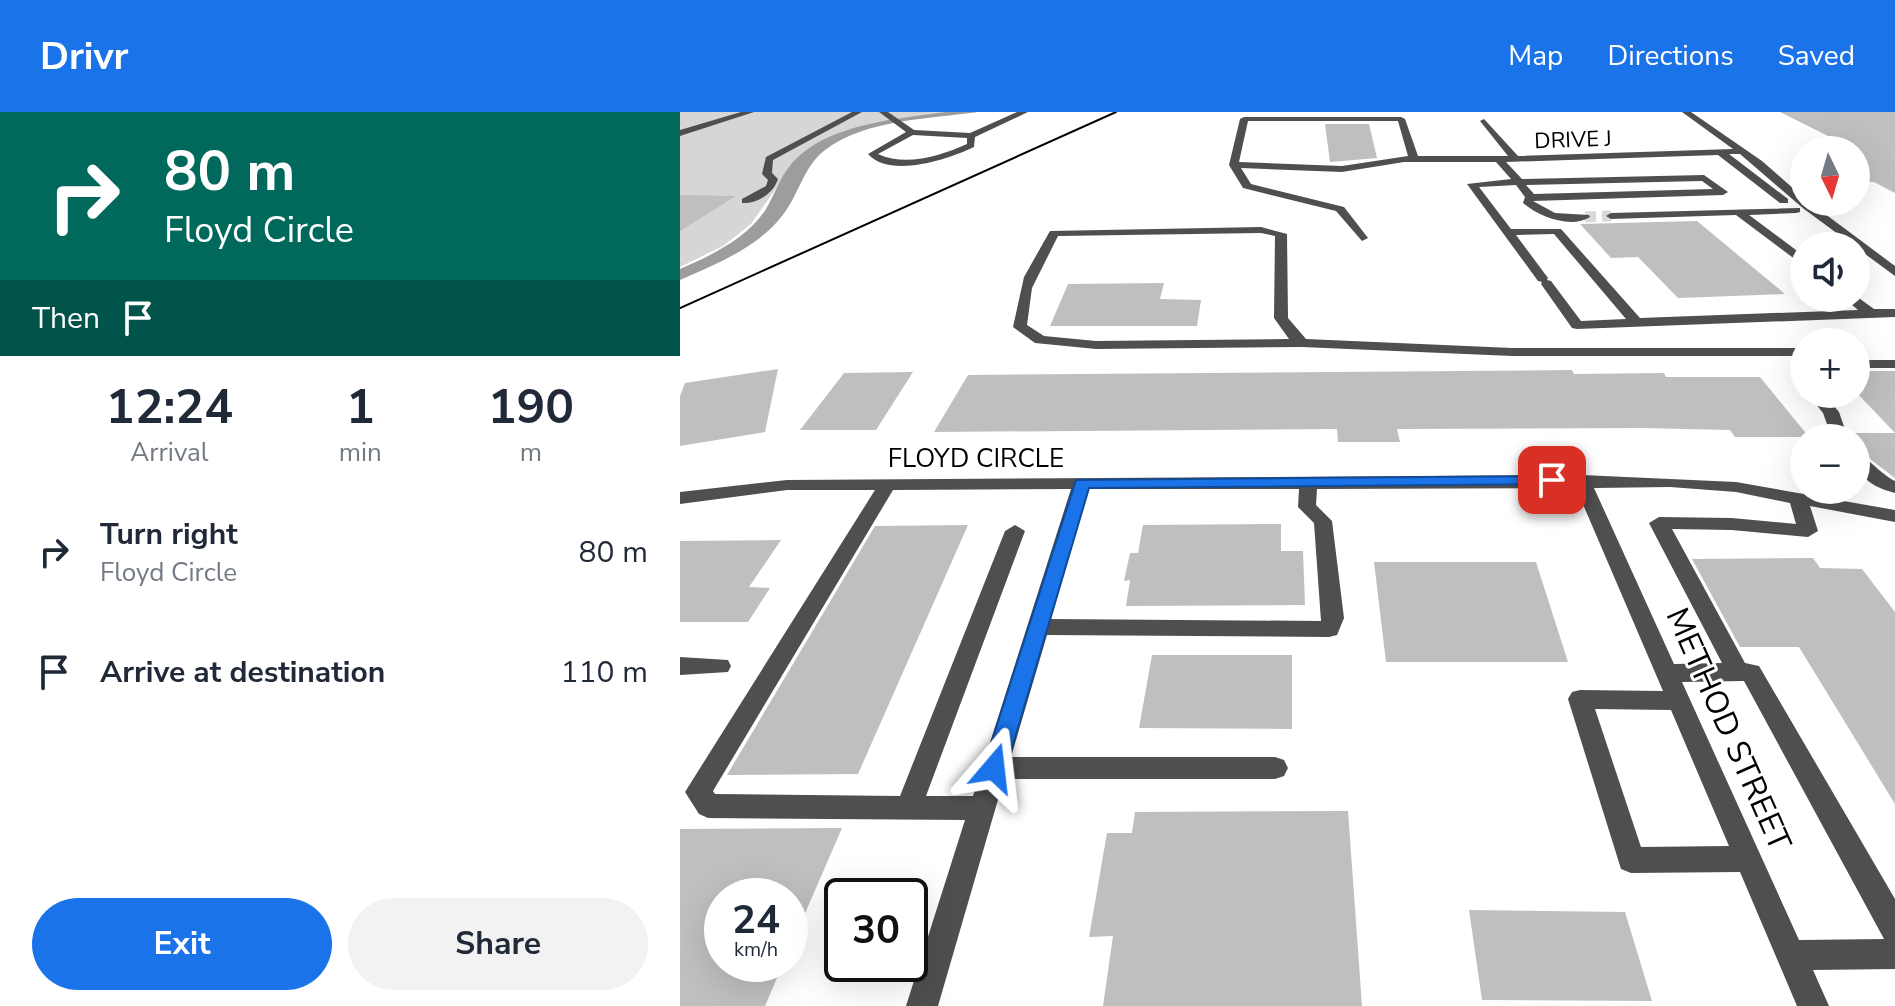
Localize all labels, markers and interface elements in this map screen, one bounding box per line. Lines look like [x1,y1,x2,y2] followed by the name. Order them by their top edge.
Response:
[40,31,128,82] text: Drivr
[1508,37,1563,75] text: Map
[1607,37,1734,75] text: Directions
[1778,37,1855,75] text: Saved
[1534,124,1612,156] street label: DRIVE J
[164,133,295,210] text: 80 m
[1790,136,1870,216] north arrow
[1790,136,1870,504] map controls
[32,144,136,248] icon: right
[164,206,354,255] text: Floyd Circle
[1790,232,1870,312] button: sound
[116,296,160,340] icon: arrive
[32,298,100,339] text: Then
[1790,328,1870,408] button: +
[106,374,233,440] text: 12:24
[346,374,375,440] text: 1
[488,374,574,440] text: 190
[1790,424,1870,504] button: −
[130,435,209,470] text: Arrival
[339,435,382,470] text: min
[520,435,542,470] text: m
[888,441,1064,476] street label: FLOYD CIRCLE
[1518,446,1586,514] pin
[1530,458,1574,502] icon: arrive
[100,514,238,555] text: Turn right
[32,530,76,574] icon: right
[579,532,648,573] text: 80 m
[100,555,237,590] text: Floyd Circle
[1656,601,1802,858] street label: METHOD STREET
[32,650,76,694] icon: arrive
[100,652,385,693] text: Arrive at destination
[561,652,648,693] text: 110 m
[952,726,1036,810] position arrow
[824,878,928,982] speed limit sign: 30
[732,893,780,947] text: 24
[32,898,332,990] button: Exit
[348,898,648,990] button: Share
[734,936,778,963] text: km/h

